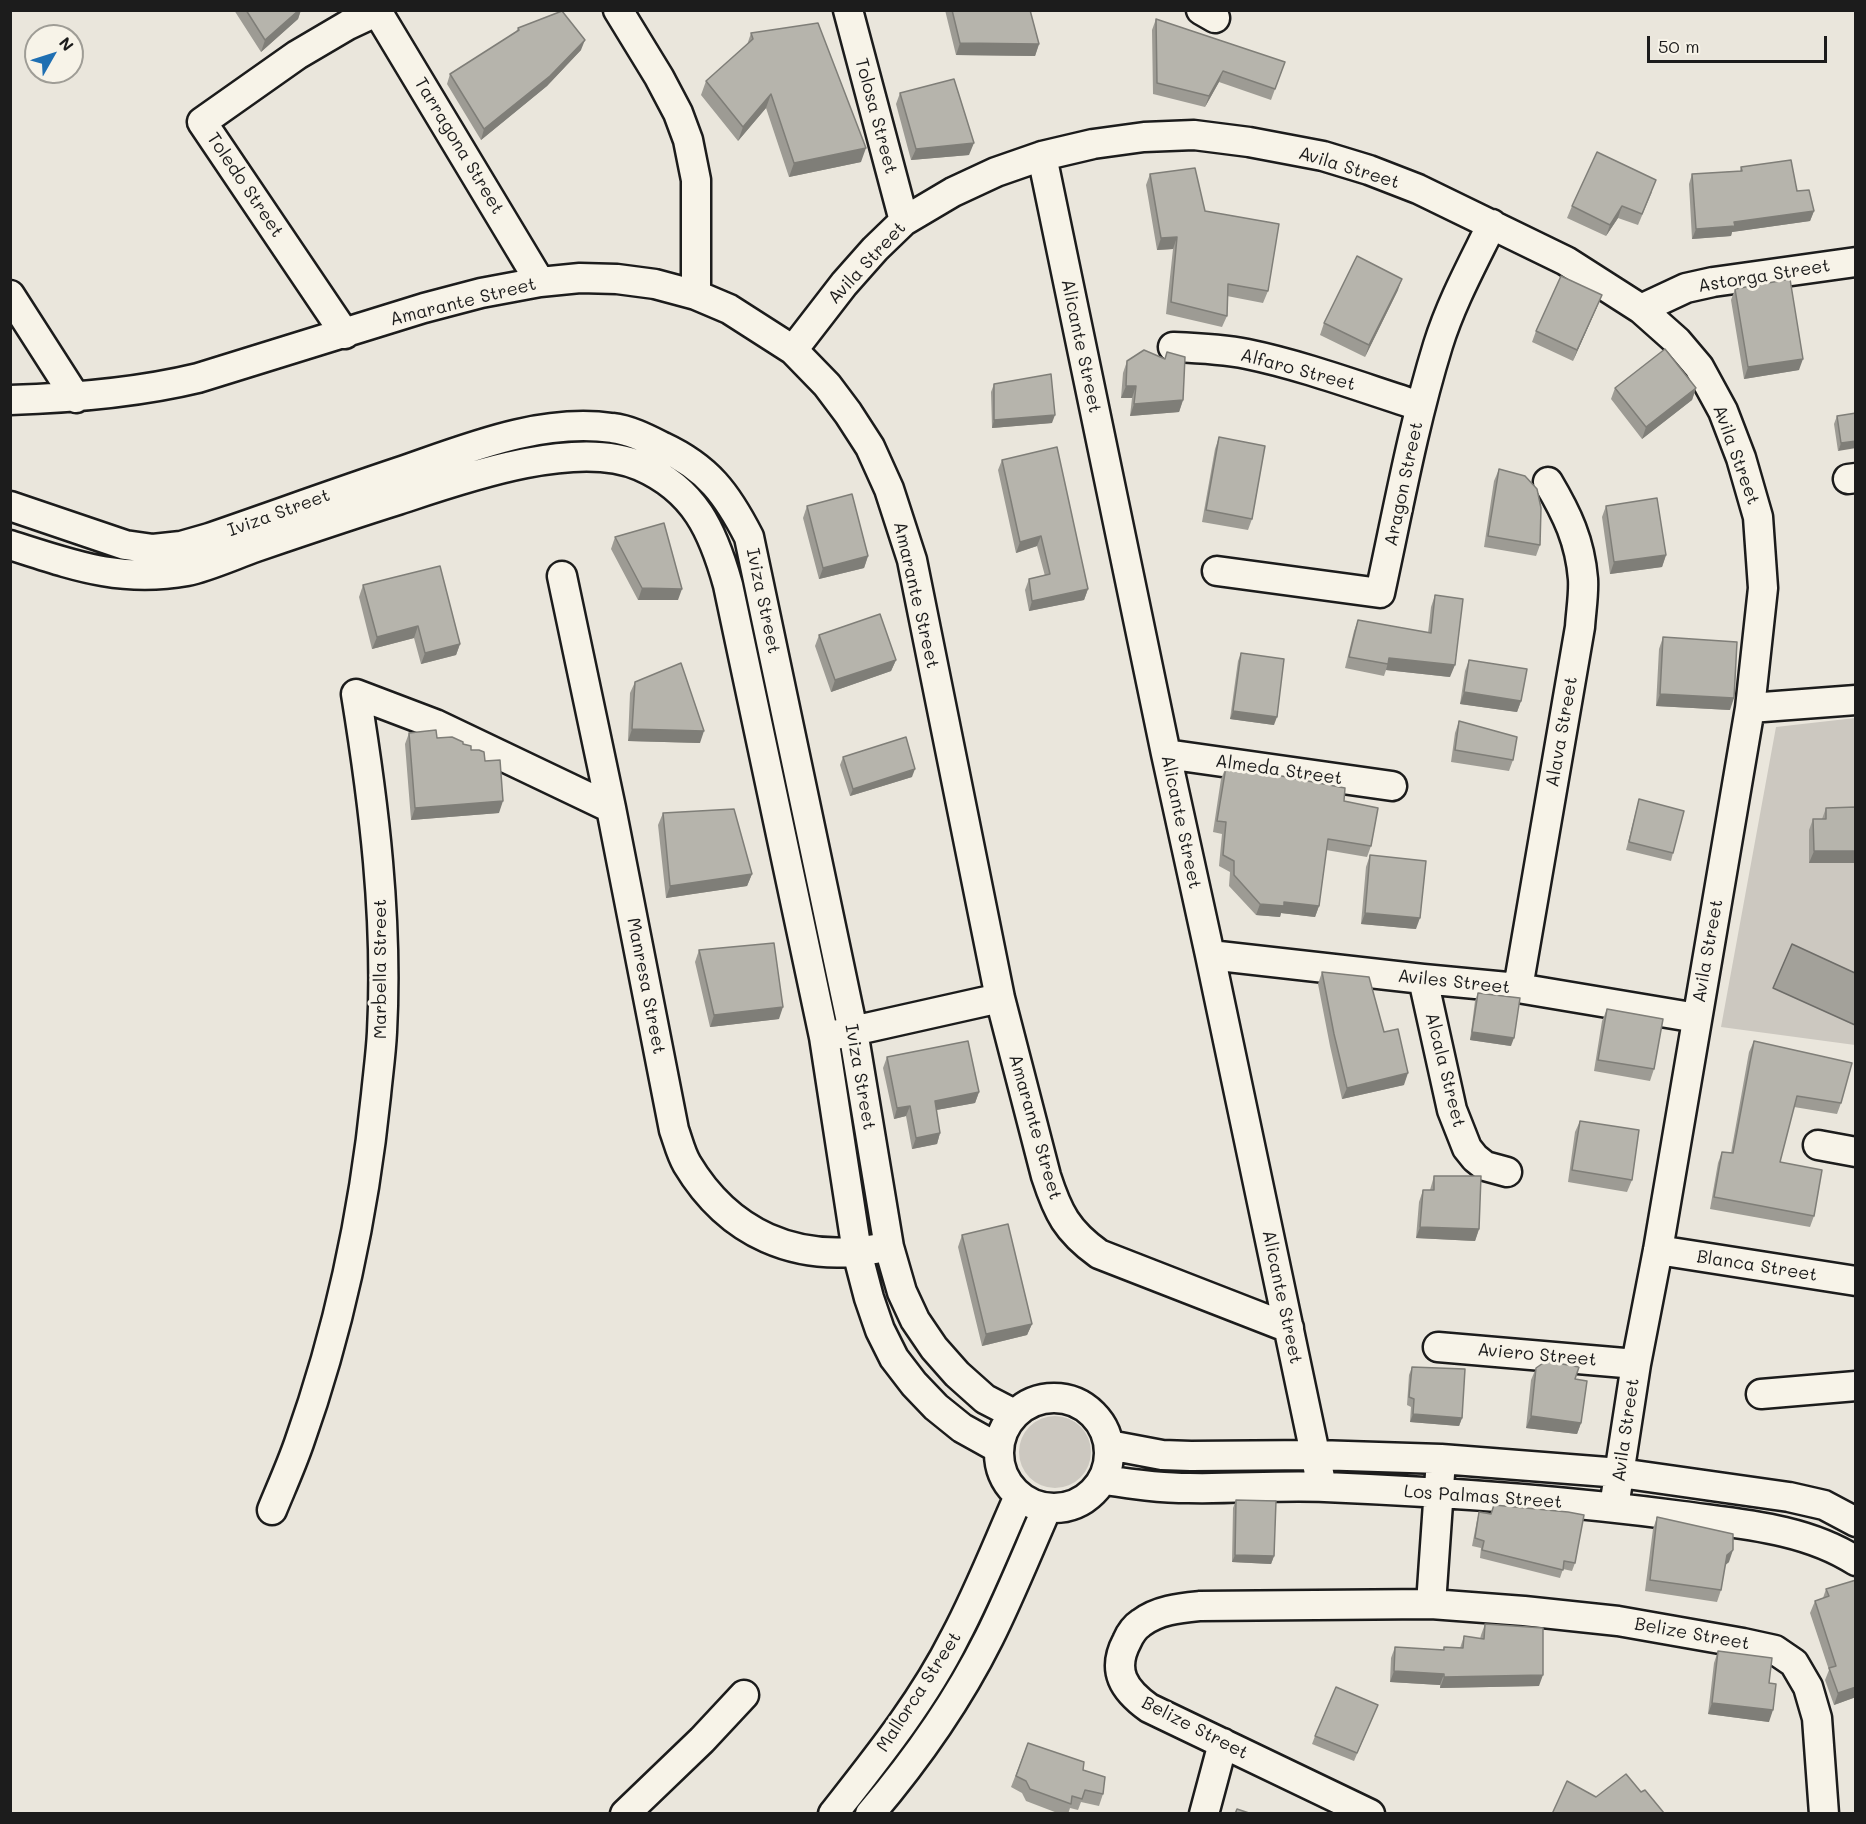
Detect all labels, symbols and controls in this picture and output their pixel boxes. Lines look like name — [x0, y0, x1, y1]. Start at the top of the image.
north arrow — [24, 24, 84, 84]
scale bar — [1650, 24, 1830, 62]
text: N — [55, 32, 79, 55]
text: 50 m — [1658, 34, 1700, 58]
street label: Tolosa Street — [850, 56, 902, 176]
street label: Tarragona Street — [410, 74, 508, 218]
street label: Toledo Street — [202, 129, 288, 241]
street label: Avila Street — [1296, 142, 1402, 194]
street label: Avila Street — [823, 217, 911, 309]
street label: Astorga Street — [1696, 255, 1832, 297]
street label: Amarante Street — [387, 273, 539, 331]
street label: Alicante Street — [1056, 277, 1106, 415]
street label: Alfaro Street — [1238, 344, 1358, 396]
street label: Avila Street — [1708, 402, 1764, 508]
street label: Aragon Street — [1380, 420, 1428, 548]
street label: Iviza Street — [225, 485, 333, 541]
street label: Amarante Street — [889, 519, 943, 671]
street label: Iviza Street — [741, 546, 785, 656]
street label: Alava Street — [1542, 675, 1582, 789]
street label: Almeda Street — [1214, 750, 1344, 790]
street label: Alicante Street — [1156, 753, 1206, 891]
street label: Avila Street — [1688, 898, 1728, 1004]
street label: Marbella Street — [369, 899, 391, 1039]
street label: Manresa Street — [622, 916, 670, 1056]
street label: Aviles Street — [1397, 965, 1511, 999]
street label: Alcala Street — [1420, 1010, 1470, 1130]
street label: Iviza Street — [840, 1022, 880, 1132]
street label: Amarante Street — [1004, 1052, 1066, 1202]
street label: Alicante Street — [1257, 1228, 1307, 1366]
street label: Blanca Street — [1695, 1246, 1819, 1286]
street label: Aviero Street — [1476, 1339, 1598, 1371]
street label: Avila Street — [1608, 1377, 1644, 1483]
street label: Los Palmas Street — [1403, 1481, 1563, 1513]
street label: Belize Street — [1633, 1613, 1751, 1655]
street label: Mallorca Street — [872, 1628, 966, 1756]
street label: Belize Street — [1138, 1692, 1252, 1764]

